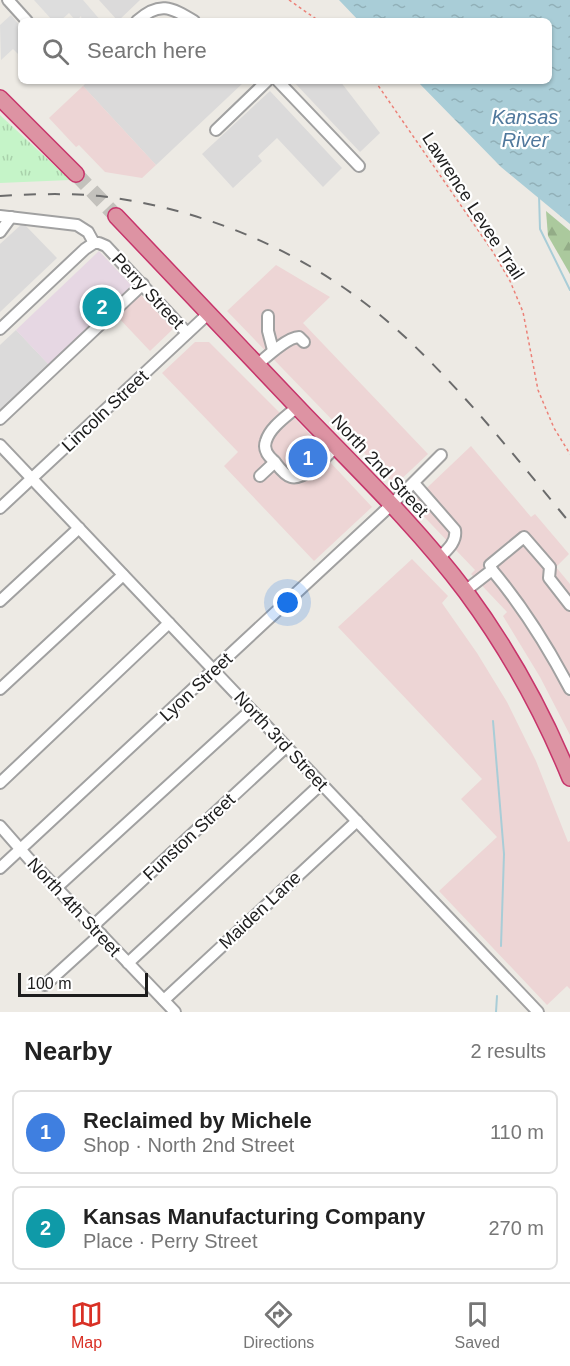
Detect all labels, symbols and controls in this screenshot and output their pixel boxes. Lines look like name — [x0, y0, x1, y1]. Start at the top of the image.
search box — [18, 18, 552, 84]
icon: search — [39, 35, 72, 68]
text: Search here — [87, 38, 207, 63]
water label: Kansas River — [492, 106, 558, 151]
street label: Lawrence Levee Trail — [418, 129, 528, 283]
street label: Perry Street — [108, 249, 188, 333]
pin: 2 — [82, 284, 122, 330]
street label: Lincoln Street — [58, 366, 152, 456]
street label: North 2nd Street — [328, 411, 432, 521]
pin: 1 — [288, 436, 328, 480]
your location — [273, 588, 302, 617]
street label: Lyon Street — [156, 649, 236, 725]
street label: North 3rd Street — [230, 687, 332, 795]
street label: Funston Street — [139, 789, 239, 885]
street label: North 4th Street — [23, 854, 125, 960]
street label: Maiden Lane — [215, 867, 305, 953]
scale bar — [18, 970, 148, 998]
text: 100 m — [27, 975, 71, 992]
text: Nearby — [24, 1036, 112, 1066]
text: 2 results — [470, 1040, 546, 1062]
text: Reclaimed by Michele — [83, 1108, 312, 1133]
text: 1 — [40, 1121, 51, 1143]
text: 110 m — [490, 1121, 544, 1143]
text: Shop · North 2nd Street — [83, 1134, 294, 1156]
text: Kansas Manufacturing Company — [83, 1204, 425, 1229]
text: 2 — [40, 1217, 51, 1239]
text: 270 m — [488, 1217, 544, 1239]
text: Place · Perry Street — [83, 1230, 258, 1252]
tab: Map — [70, 1298, 103, 1352]
tab: Directions — [243, 1298, 314, 1352]
tab: Saved — [455, 1298, 500, 1352]

